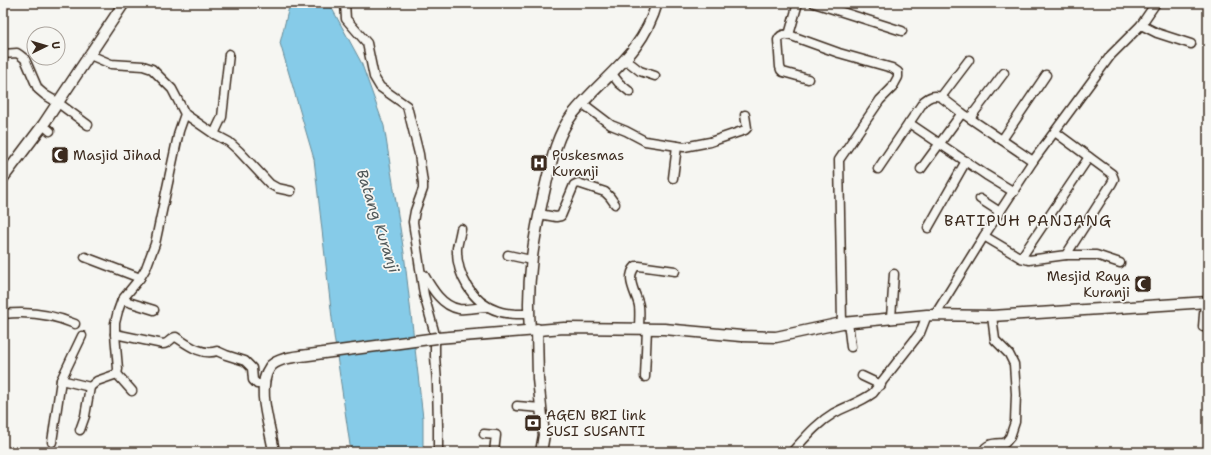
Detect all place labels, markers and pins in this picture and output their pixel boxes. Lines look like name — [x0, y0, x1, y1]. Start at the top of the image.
mosque icon: Masjid Jihad — [50, 145, 70, 165]
place label: Masjid Jihad — [73, 146, 161, 164]
place label: Puskesmas Kuranji — [552, 146, 624, 180]
hospital icon: Puskesmas Kuranji — [529, 153, 549, 173]
place label: Mesjid Raya Kuranji — [1047, 267, 1130, 301]
mosque icon: Mesjid Raya Kuranji — [1133, 274, 1153, 294]
place label: AGEN BRI link SUSI SUSANTI — [546, 406, 646, 440]
bank icon: AGEN BRI link SUSI SUSANTI — [523, 413, 543, 433]

